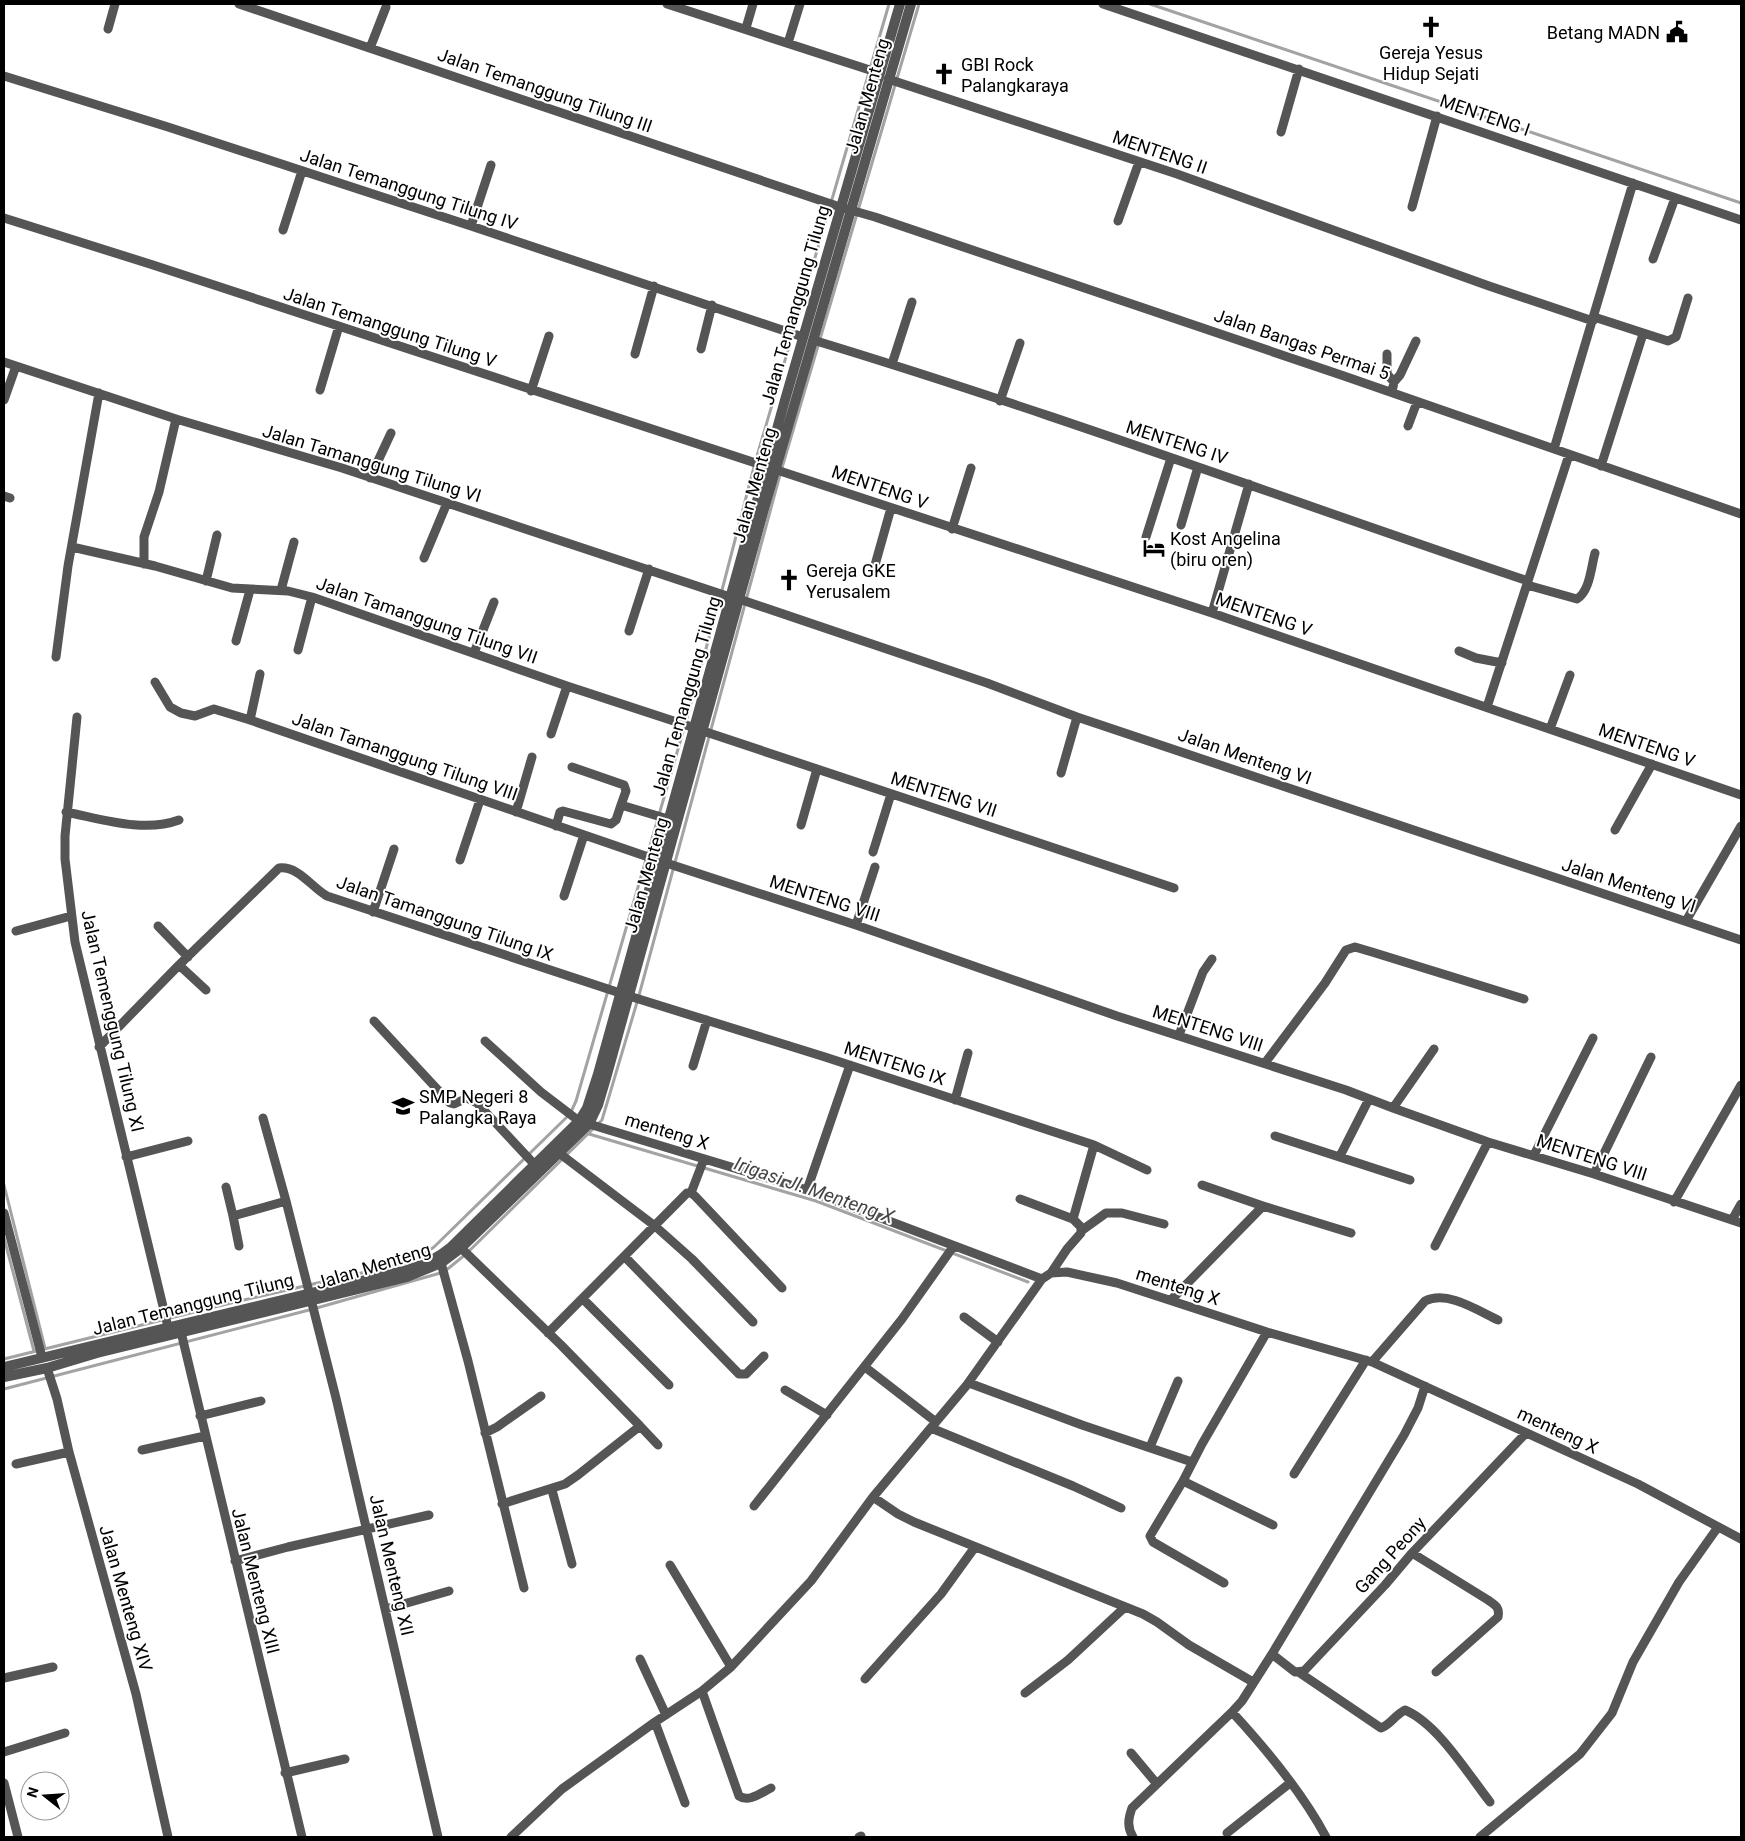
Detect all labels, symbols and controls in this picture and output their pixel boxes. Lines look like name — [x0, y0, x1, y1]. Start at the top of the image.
church icon: Gereja Yesus Hidup Sejati — [1418, 14, 1444, 40]
public building icon: Betang MADN — [1664, 19, 1690, 45]
place label: Betang MADN — [1547, 22, 1660, 43]
street label: Jalan Menteng — [841, 36, 893, 156]
place label: Gereja Yesus Hidup Sejati — [1379, 42, 1483, 84]
street label: Jalan Temanggung Tilung III — [435, 43, 655, 137]
place label: GBI Rock Palangkaraya — [961, 54, 1069, 96]
church icon: GBI Rock Palangkaraya — [931, 61, 957, 87]
street label: MENTENG I — [1437, 90, 1533, 140]
street label: MENTENG II — [1110, 126, 1210, 178]
street label: Jalan Temanggung Tilung IV — [298, 144, 521, 234]
street label: Jalan Temanggung Tilung — [756, 203, 834, 407]
street label: Jalan Temanggung Tilung V — [281, 283, 500, 372]
street label: Jalan Bangas Permai 5 — [1211, 304, 1393, 384]
street label: MENTENG IV — [1124, 416, 1231, 468]
street label: Jalan Tamanggung Tilung VI — [260, 420, 484, 506]
street label: Jalan Menteng — [728, 425, 780, 545]
street label: MENTENG V — [829, 461, 931, 513]
place label: Kost Angelina (biru oren) — [1170, 528, 1281, 571]
hotel icon: Kost Angelina (biru oren) — [1141, 535, 1167, 561]
place label: Gereja GKE Yerusalem — [806, 560, 896, 602]
church icon: Gereja GKE Yerusalem — [776, 567, 802, 593]
street label: Jalan Tamanggung Tilung VII — [314, 572, 540, 668]
street label: MENTENG V — [1213, 588, 1315, 640]
street label: Jalan Temanggung Tilung — [647, 594, 725, 798]
street label: Jalan Tamanggung Tilung VIII — [289, 707, 521, 805]
street label: MENTENG V — [1596, 719, 1698, 771]
street label: Jalan Menteng VI — [1175, 723, 1315, 789]
street label: MENTENG VII — [888, 767, 1000, 821]
street label: Jalan Menteng — [620, 815, 672, 935]
street label: Jalan Menteng VI — [1559, 853, 1699, 917]
street label: MENTENG VIII — [767, 870, 883, 926]
street label: Jalan Tamanggung Tilung IX — [334, 871, 556, 965]
street label: Jalan Temenggung Tilung XI — [77, 908, 149, 1134]
street label: MENTENG VIII — [1150, 1000, 1266, 1056]
street label: MENTENG IX — [842, 1037, 948, 1089]
place label: SMP Negeri 8 Palangka Raya — [419, 1086, 537, 1128]
school or university icon: SMP Negeri 8 Palangka Raya — [390, 1093, 416, 1119]
street label: menteng X — [623, 1108, 711, 1154]
street label: MENTENG VIII — [1534, 1129, 1650, 1185]
water label: Irigasi Jl. Menteng X — [731, 1152, 898, 1229]
street label: Jalan Menteng — [313, 1239, 433, 1293]
street label: menteng X — [1134, 1263, 1222, 1309]
street label: Jalan Temanggung Tilung — [90, 1269, 296, 1339]
street label: menteng X — [1514, 1402, 1602, 1458]
street label: Jalan Menteng XII — [366, 1492, 418, 1638]
street label: Jalan Menteng XIII — [228, 1506, 284, 1656]
street label: Gang Peony — [1350, 1512, 1430, 1598]
street label: Jalan Menteng XIV — [95, 1522, 157, 1674]
north arrow — [20, 1771, 70, 1821]
text: N — [23, 1785, 42, 1799]

